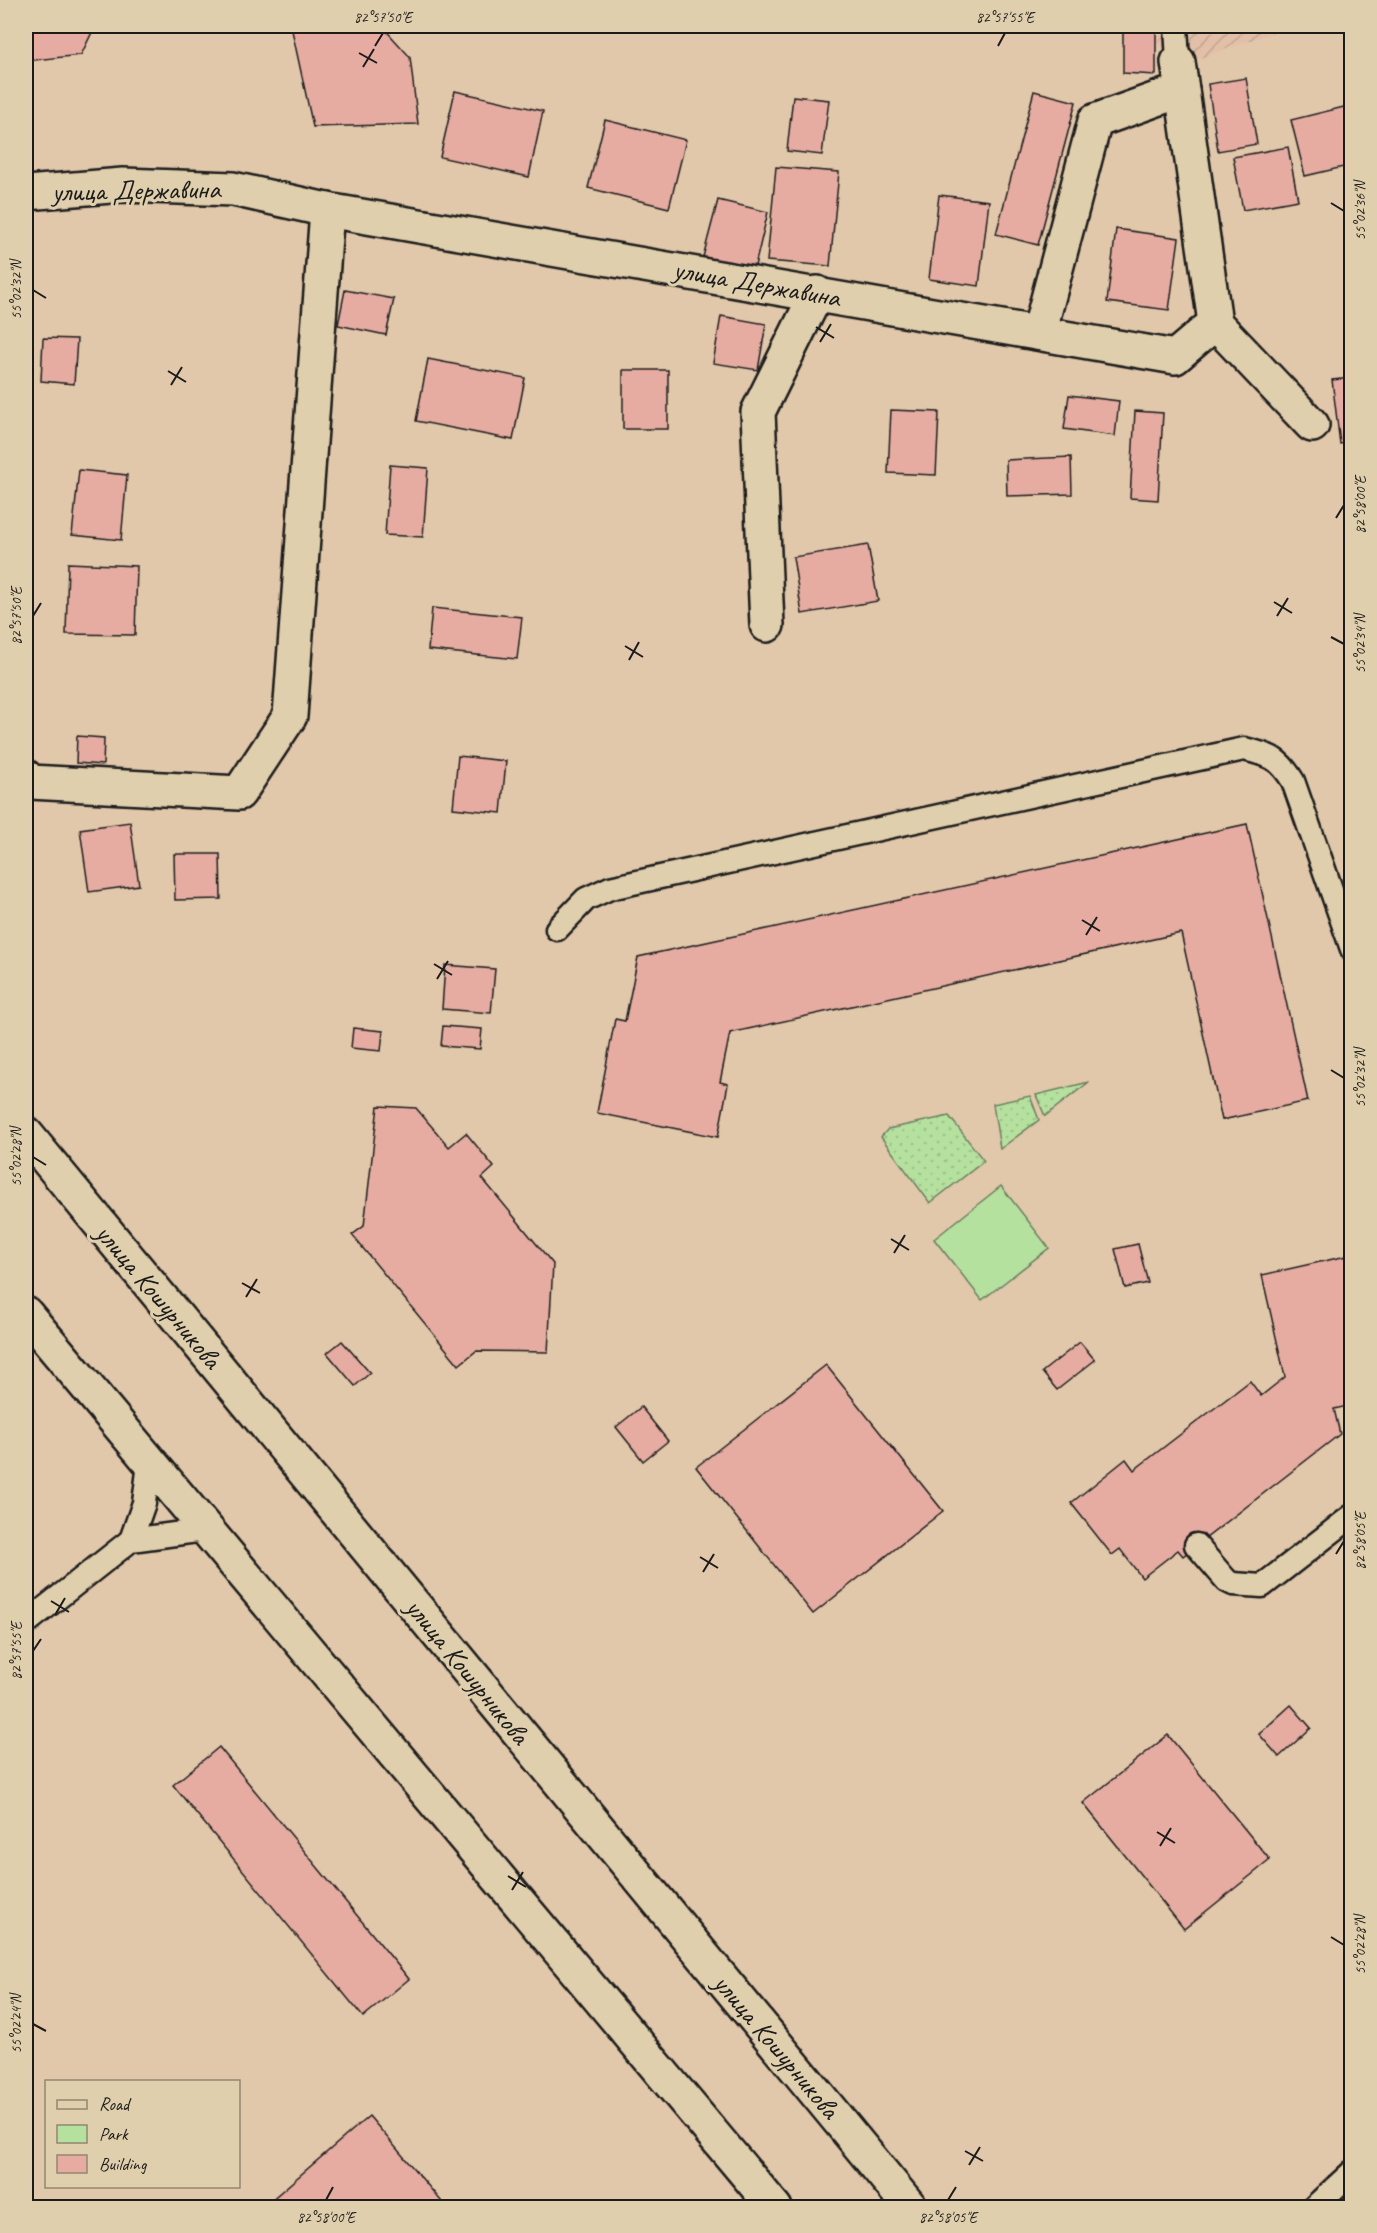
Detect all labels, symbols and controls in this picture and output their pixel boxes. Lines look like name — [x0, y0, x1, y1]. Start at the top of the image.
text: 82°57'50"E — [354, 8, 414, 27]
text: 82°57'55"E — [976, 8, 1036, 27]
street label: улица Державина — [49, 171, 222, 209]
text: 55°02'36"N — [1351, 178, 1370, 241]
street label: улица Державина — [669, 251, 845, 315]
text: 55°02'32"N — [7, 257, 26, 320]
text: 82°58'00"E — [1351, 474, 1370, 534]
text: 82°57'50"E — [7, 585, 26, 645]
text: 55°02'34"N — [1351, 611, 1370, 674]
text: 55°02'32"N — [1351, 1045, 1370, 1108]
text: 55°02'28"N — [7, 1124, 26, 1187]
street label: улица Кошурникова — [87, 1215, 231, 1377]
text: 82°58'05"E — [1351, 1510, 1370, 1570]
street label: улица Кошурникова — [397, 1589, 539, 1753]
text: 82°57'55"E — [7, 1620, 26, 1680]
text: 55°02'28"N — [1351, 1912, 1370, 1975]
street label: улица Кошурникова — [705, 1965, 849, 2127]
text: 55°02'24"N — [7, 1991, 26, 2054]
legend — [45, 2080, 240, 2188]
text: Road — [99, 2093, 132, 2115]
text: Park — [99, 2123, 129, 2145]
text: Building — [99, 2153, 148, 2175]
text: 82°58'00"E — [297, 2208, 357, 2227]
text: 82°58'05"E — [919, 2208, 979, 2227]

